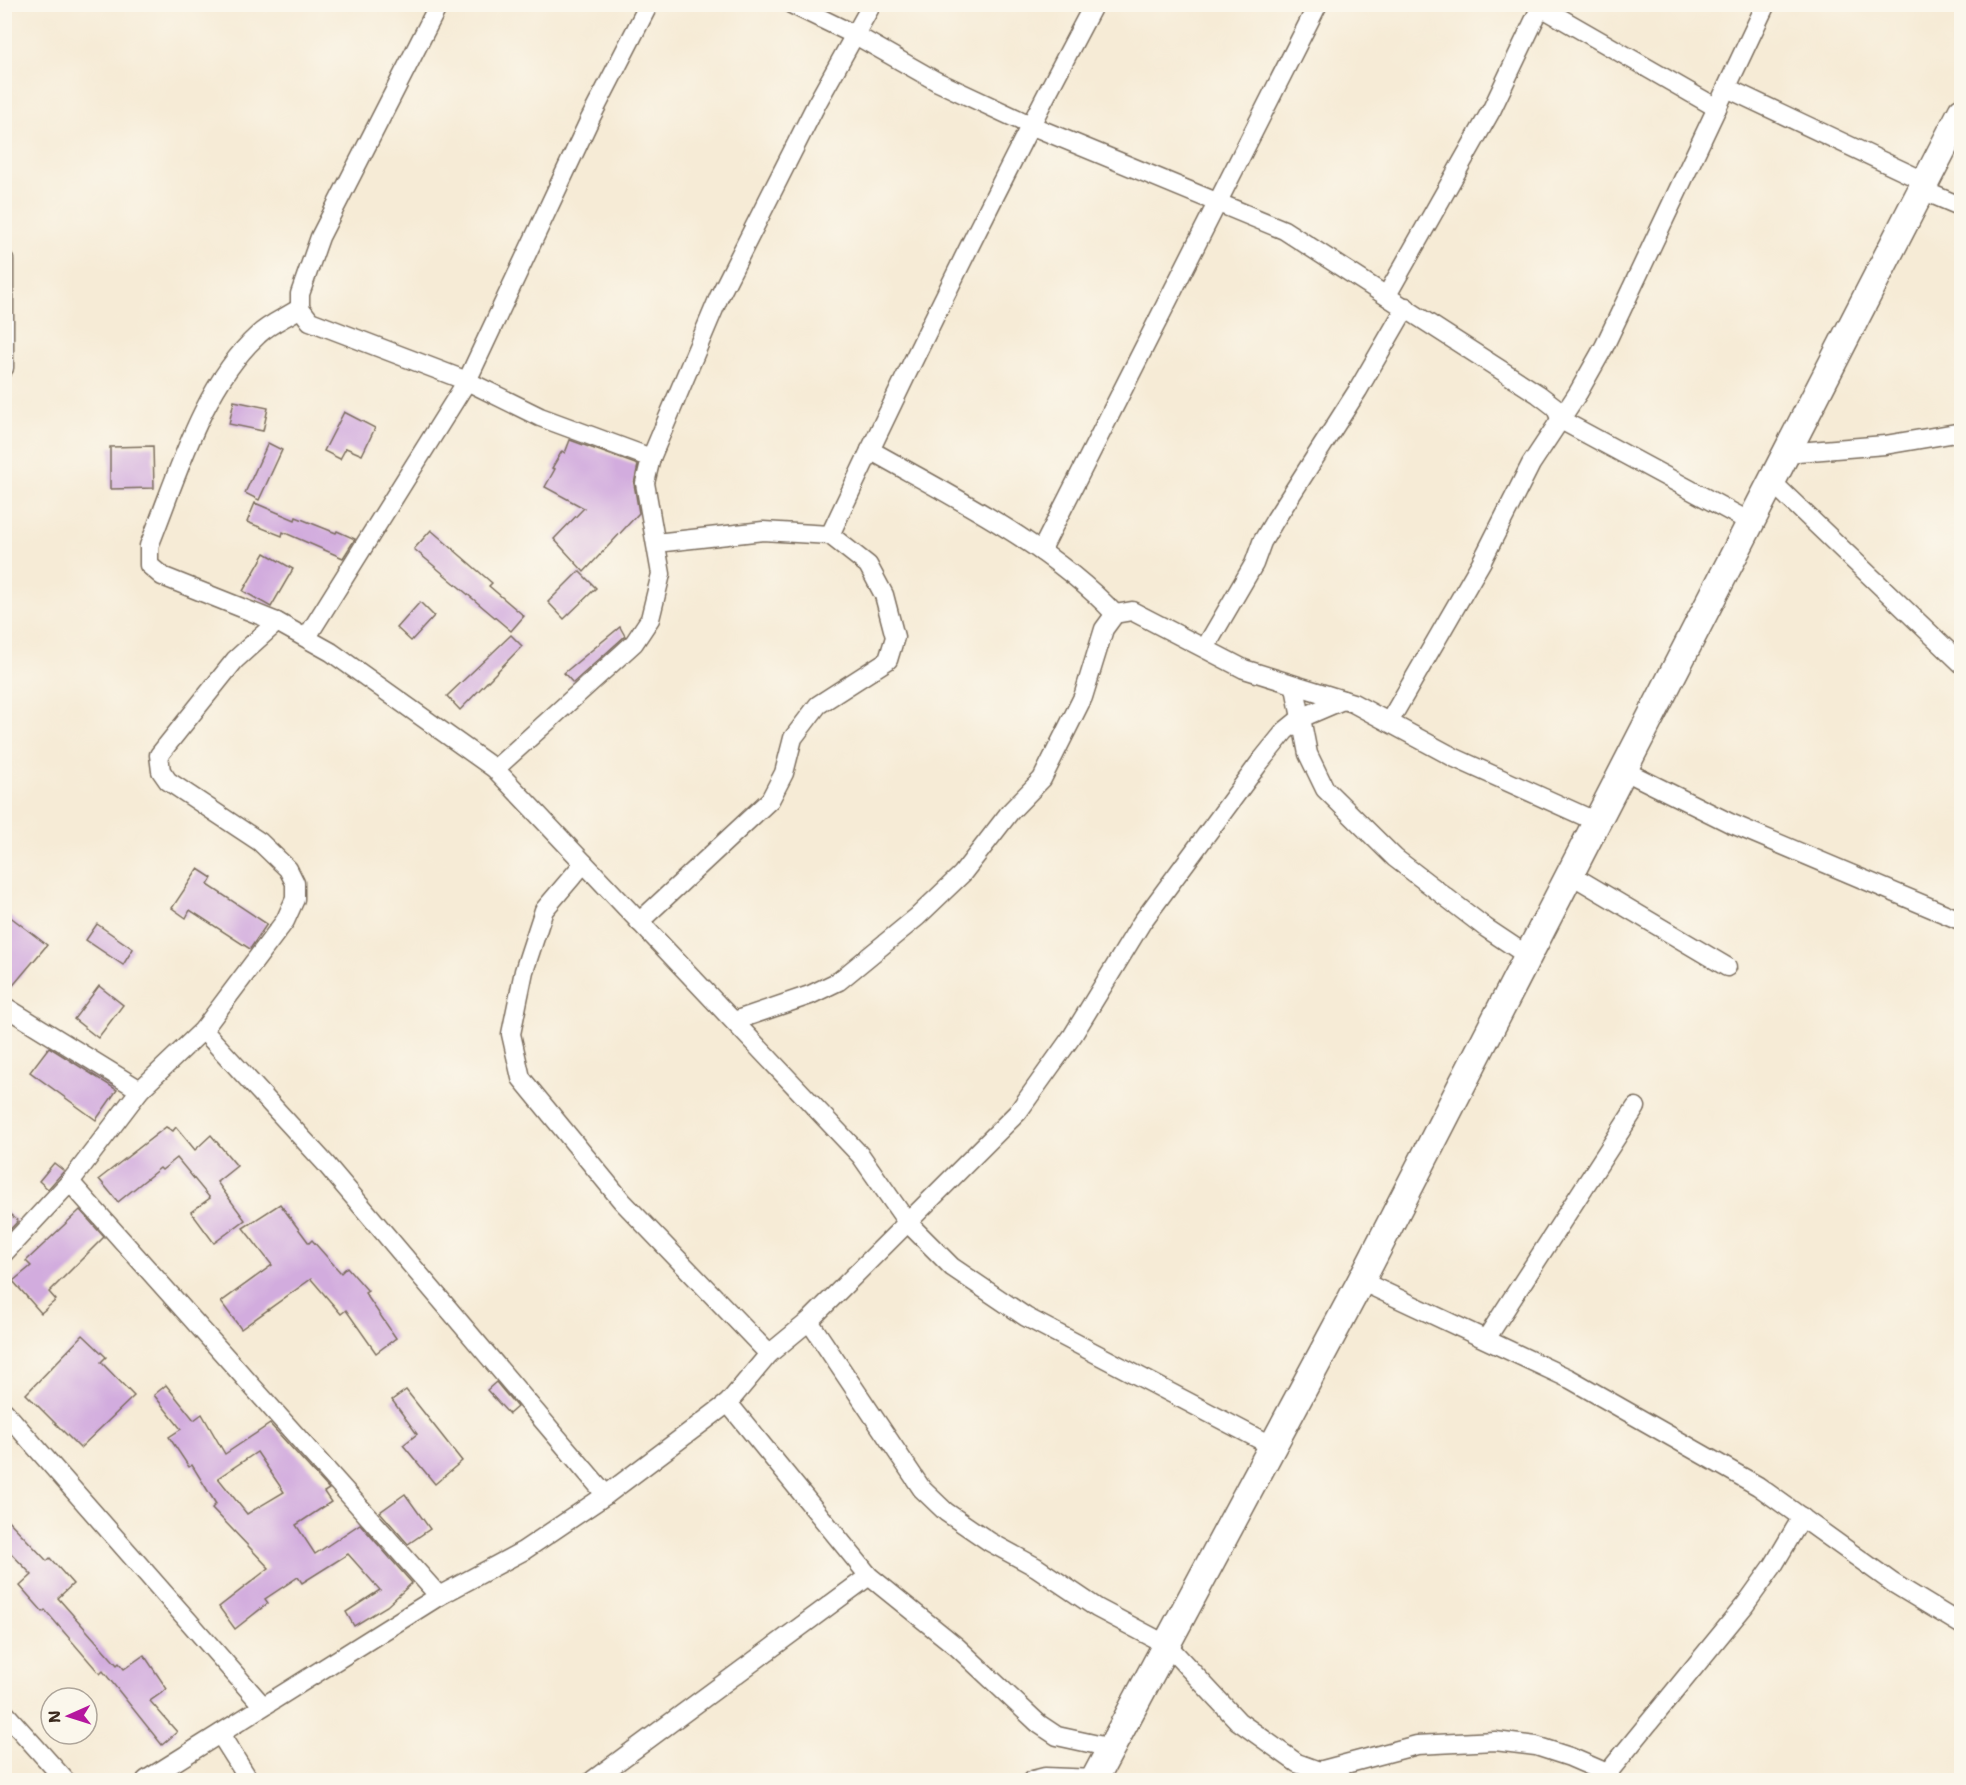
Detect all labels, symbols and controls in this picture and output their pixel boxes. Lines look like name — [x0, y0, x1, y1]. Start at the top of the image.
north arrow — [39, 1686, 99, 1746]
text: N — [44, 1710, 65, 1724]

